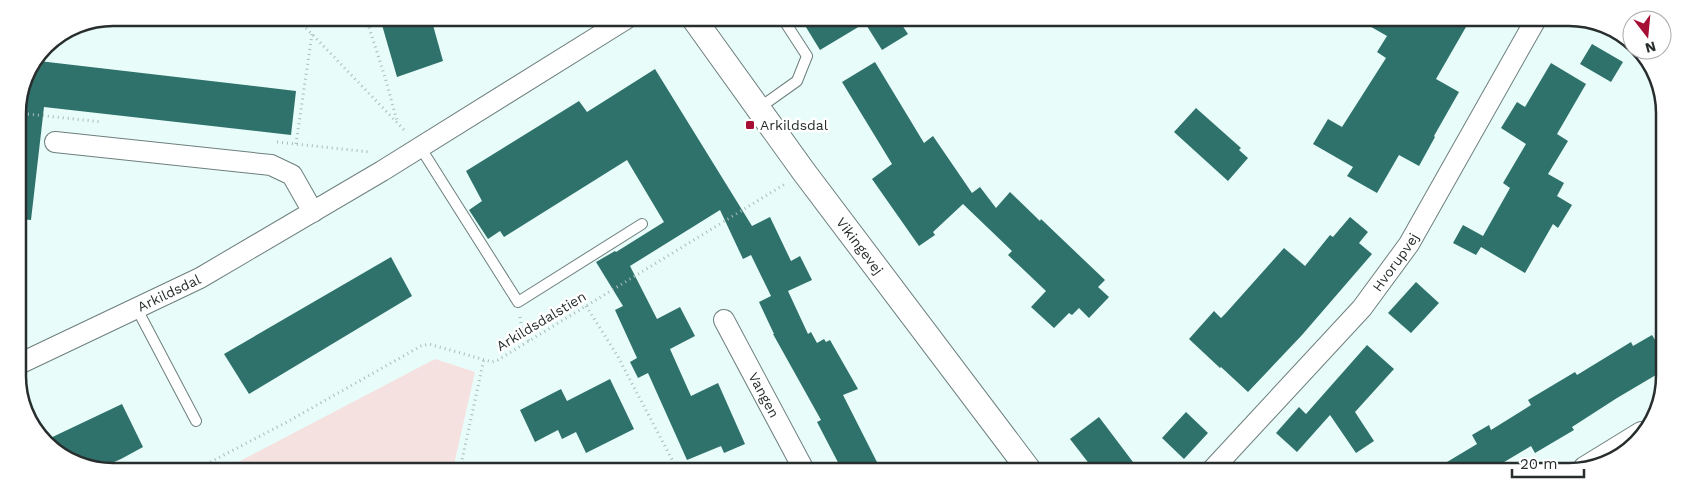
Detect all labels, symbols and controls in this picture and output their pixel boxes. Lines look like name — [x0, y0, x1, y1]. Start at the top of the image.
north arrow — [1622, 10, 1672, 60]
text: N — [1643, 38, 1658, 57]
place label: Arkildsdal — [760, 117, 829, 133]
marker: Arkildsdal — [744, 119, 756, 131]
street label: Vikingevej — [833, 214, 887, 278]
street label: Hvorupvej — [1369, 230, 1422, 294]
street label: Arkildsdal — [135, 271, 204, 315]
street label: Arkildsdalstien — [493, 288, 589, 354]
street label: Vangen — [745, 370, 783, 420]
scale bar — [1512, 446, 1584, 478]
text: 20 m — [1520, 455, 1558, 473]

